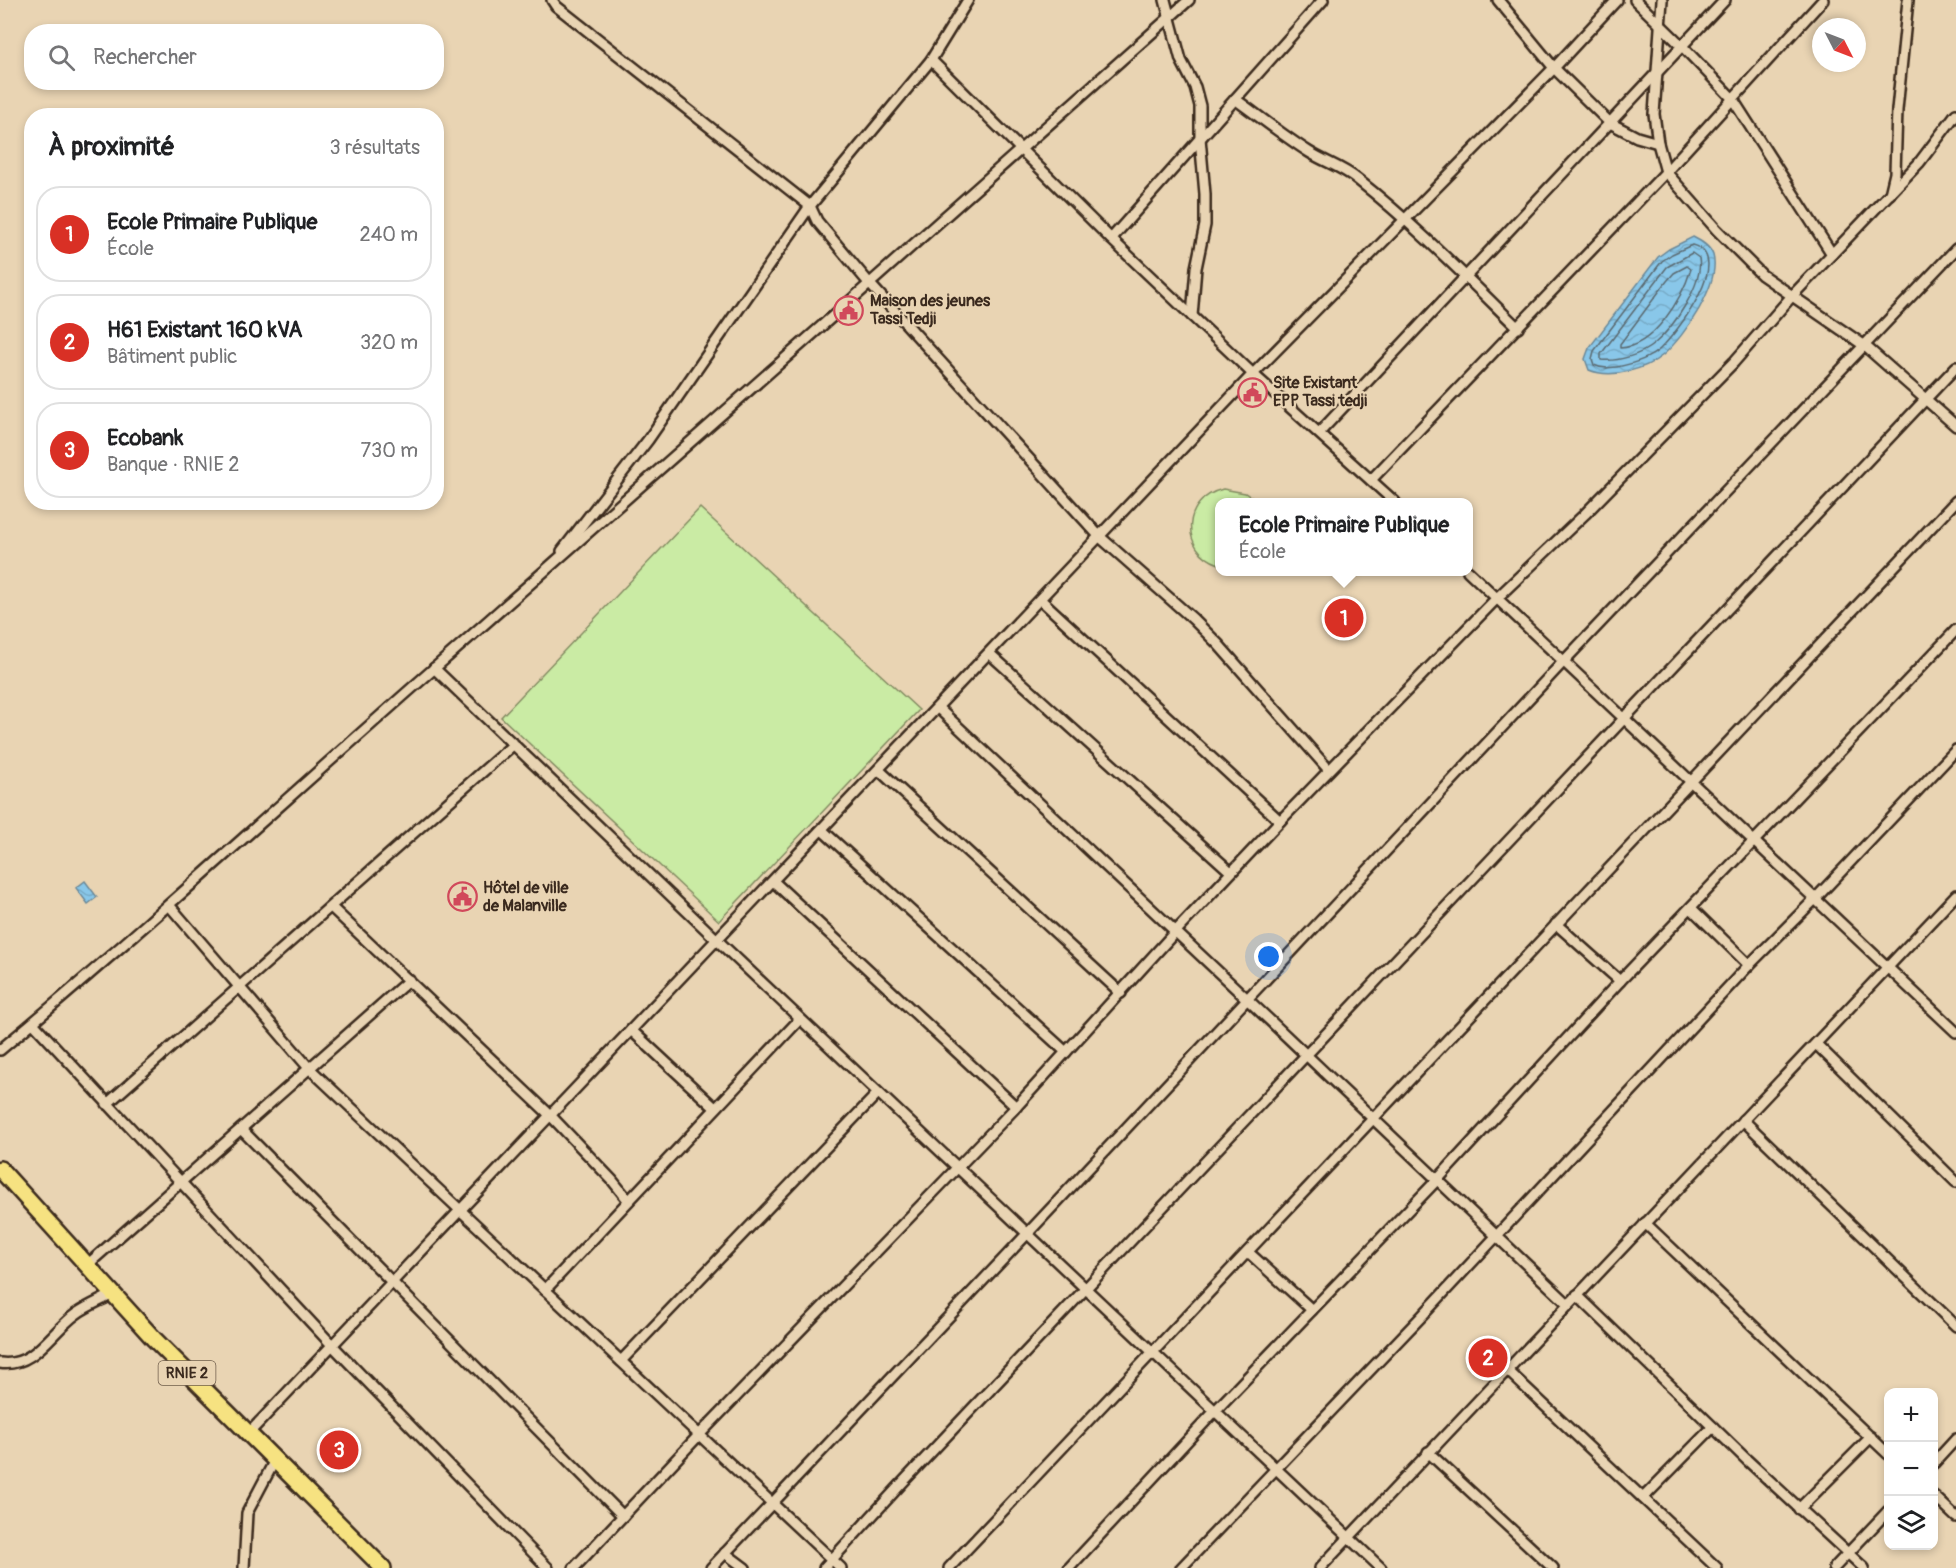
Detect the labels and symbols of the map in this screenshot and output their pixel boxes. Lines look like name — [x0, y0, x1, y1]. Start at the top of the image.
north arrow — [1812, 18, 1866, 72]
place label: Maison des jeunes Tassi Tedji — [869, 291, 991, 329]
public building icon: Maison des jeunes Tassi Tedji — [833, 294, 865, 326]
place label: Site Existant EPP Tassi tedji — [1273, 373, 1367, 411]
public building icon: Site Existant EPP Tassi tedji — [1236, 376, 1268, 408]
pin: 1 — [1324, 596, 1364, 640]
place label: Hôtel de ville de Malanville — [483, 878, 570, 916]
public building icon: Hôtel de ville de Malanville — [446, 881, 478, 913]
your location — [1254, 942, 1283, 971]
pin: 2 — [1468, 1336, 1508, 1380]
road number: RNIE 2 — [158, 1361, 216, 1385]
pin: 3 — [320, 1428, 358, 1472]

